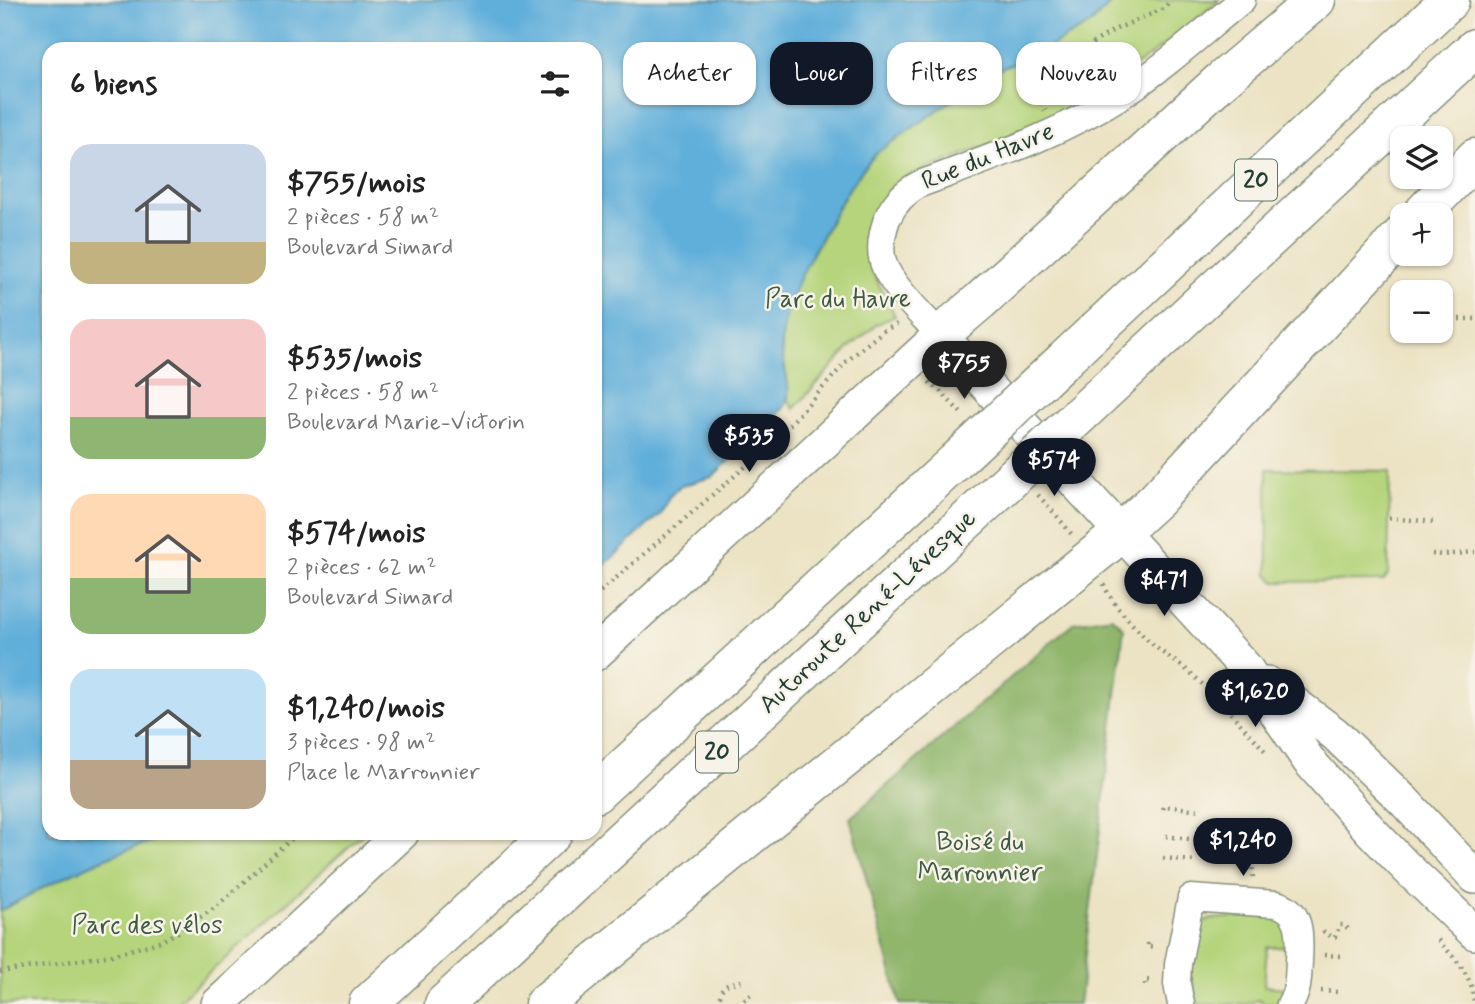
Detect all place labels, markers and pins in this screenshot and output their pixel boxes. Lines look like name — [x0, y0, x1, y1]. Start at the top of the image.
pin: $755 — [923, 342, 1005, 401]
pin: $535 — [708, 414, 790, 474]
pin: $574 — [1013, 438, 1095, 498]
pin: $471 — [1123, 558, 1205, 618]
pin: $1,620 — [1198, 670, 1312, 729]
pin: $1,240 — [1186, 818, 1300, 878]

